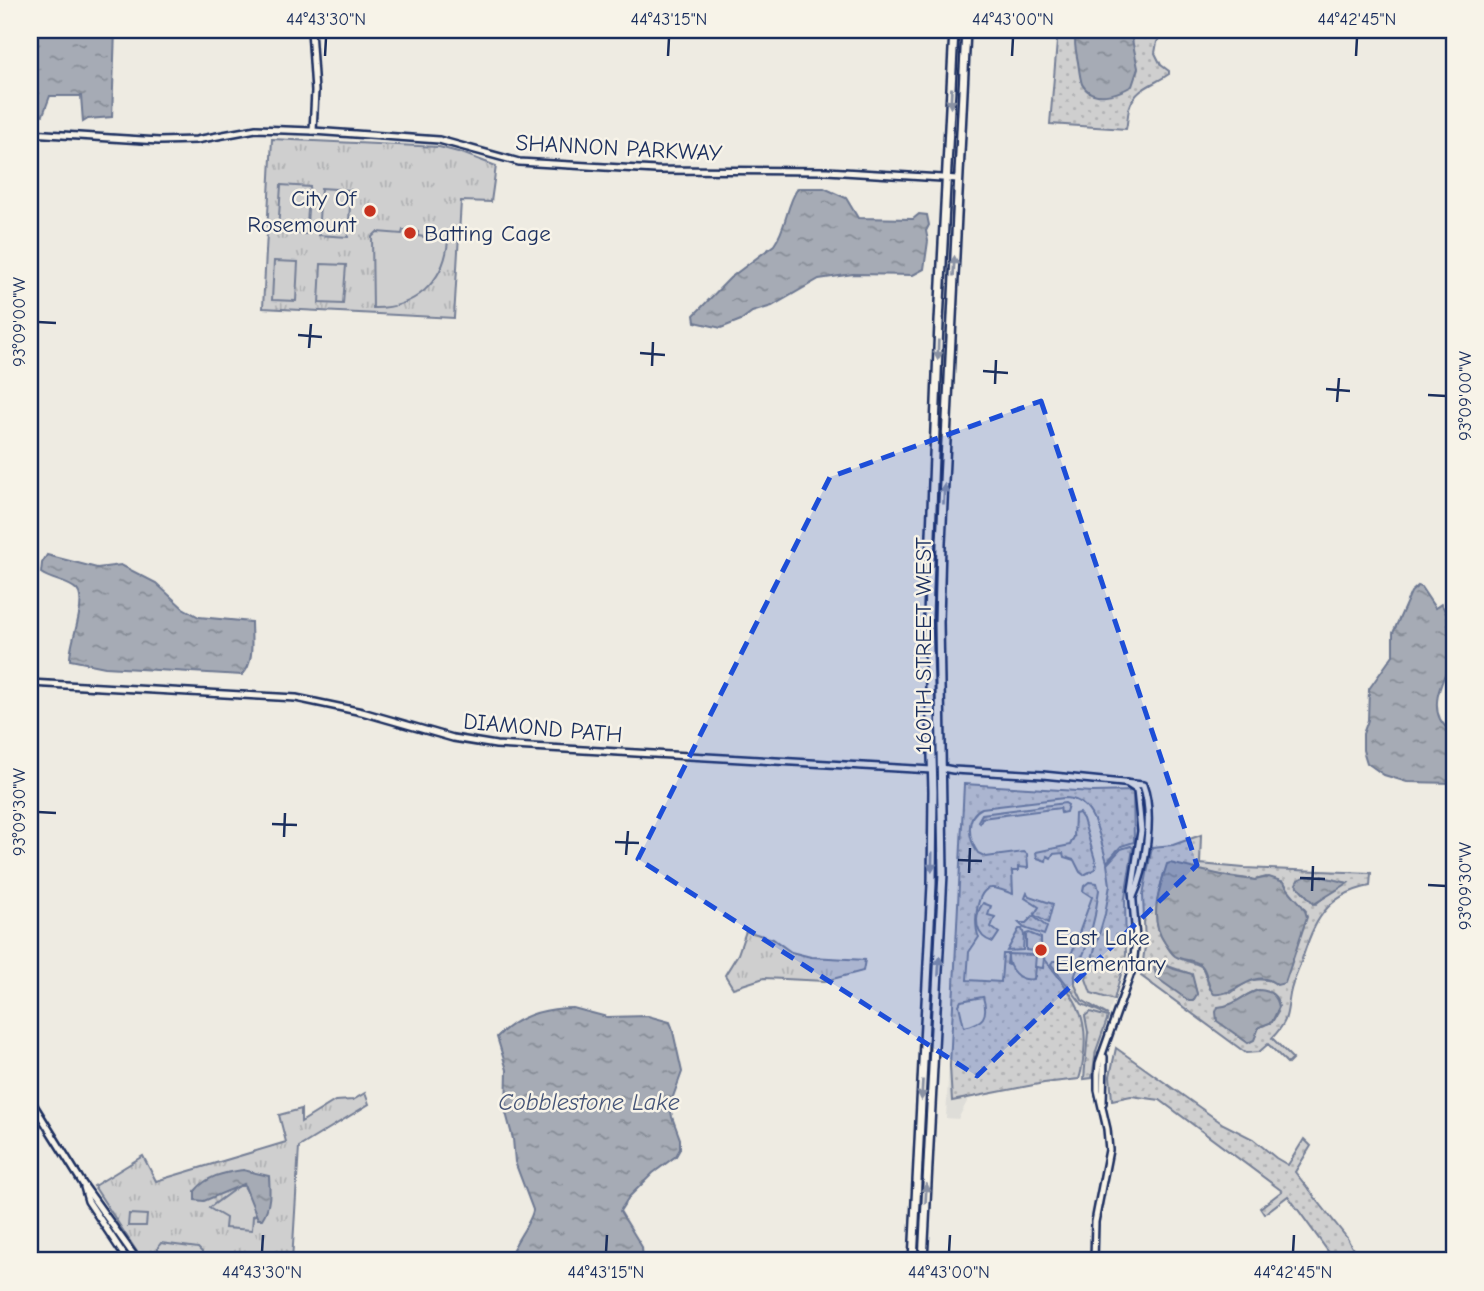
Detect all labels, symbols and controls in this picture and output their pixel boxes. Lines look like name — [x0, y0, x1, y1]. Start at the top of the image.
text: 44°43'30"N — [286, 9, 366, 30]
text: 44°43'15"N — [631, 9, 707, 30]
text: 44°43'00"N — [972, 9, 1054, 30]
text: 44°42'45"N — [1318, 9, 1396, 30]
one-way arrow — [945, 87, 956, 109]
street label: SHANNON PARKWAY — [515, 129, 723, 167]
place label: City Of Rosemount — [247, 185, 358, 238]
marker: City Of Rosemount — [362, 203, 378, 219]
place label: Batting Cage — [424, 220, 551, 247]
marker: Batting Cage — [402, 225, 418, 241]
one-way arrow — [948, 255, 959, 277]
text: 93°09'00"W — [9, 277, 30, 367]
one-way arrow — [933, 339, 944, 361]
text: 93°09'00"W — [1455, 351, 1476, 441]
one-way arrow — [938, 482, 949, 504]
street label: 160TH STREET WEST — [910, 537, 937, 753]
street label: DIAMOND PATH — [462, 708, 624, 748]
text: 93°09'30"W — [9, 768, 30, 856]
text: 93°09'30"W — [1455, 842, 1476, 930]
one-way arrow — [926, 852, 938, 874]
place label: East Lake Elementary — [1055, 924, 1167, 977]
marker: East Lake Elementary — [1033, 942, 1049, 958]
one-way arrow — [933, 955, 944, 977]
one-way arrow — [916, 1079, 927, 1101]
water label: Cobblestone Lake — [498, 1088, 680, 1116]
one-way arrow — [921, 1182, 932, 1204]
text: 44°43'30"N — [222, 1262, 302, 1283]
text: 44°43'15"N — [568, 1262, 644, 1283]
text: 44°43'00"N — [908, 1262, 990, 1283]
text: 44°42'45"N — [1254, 1262, 1332, 1283]

